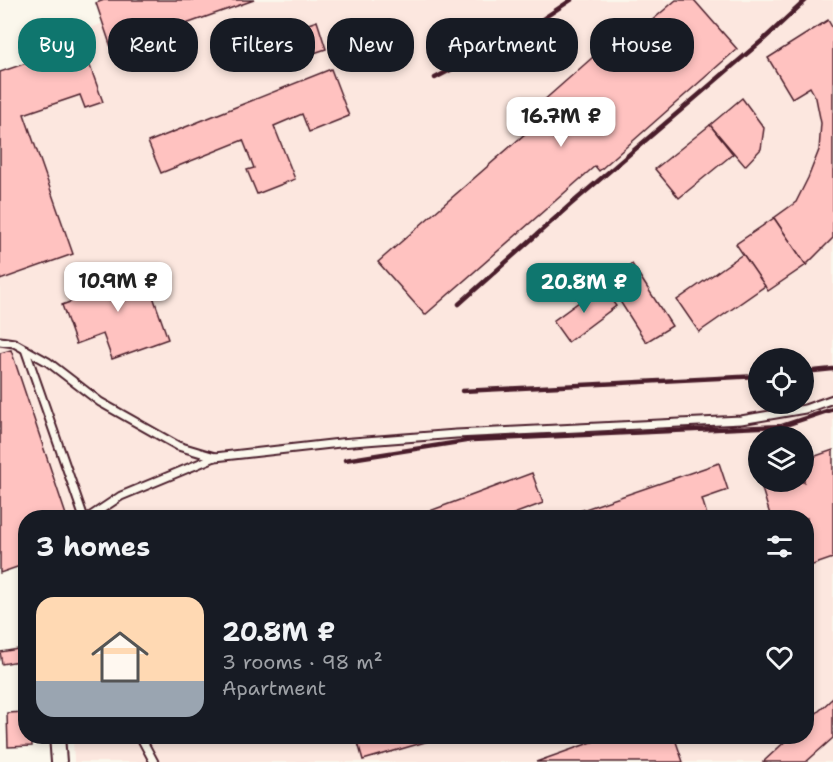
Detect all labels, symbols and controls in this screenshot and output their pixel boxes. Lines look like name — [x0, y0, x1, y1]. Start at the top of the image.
chip: Buy — [18, 18, 96, 72]
chip: Rent — [108, 18, 198, 72]
chip: Filters — [210, 18, 315, 72]
chip: New — [327, 18, 414, 72]
chip: Apartment — [426, 18, 578, 72]
chip: House — [590, 18, 694, 72]
pin: 16.7M ₽ — [506, 97, 616, 148]
text: 16.7M ₽ — [520, 103, 602, 129]
pin: 10.9M ₽ — [63, 262, 173, 313]
pin: 20.8M ₽ — [529, 263, 639, 314]
text: 10.9M ₽ — [78, 268, 158, 294]
text: 20.8M ₽ — [540, 269, 628, 295]
map controls — [748, 348, 814, 492]
button: locate — [748, 348, 814, 414]
button: layers — [748, 426, 814, 492]
text: 3 homes — [36, 529, 150, 564]
icon: filters — [763, 530, 796, 563]
text: 20.8M ₽ — [222, 614, 335, 649]
icon: home — [84, 621, 156, 693]
icon: heart — [763, 641, 796, 674]
text: 3 rooms · 98 m² — [222, 649, 383, 675]
text: Apartment — [222, 675, 326, 701]

